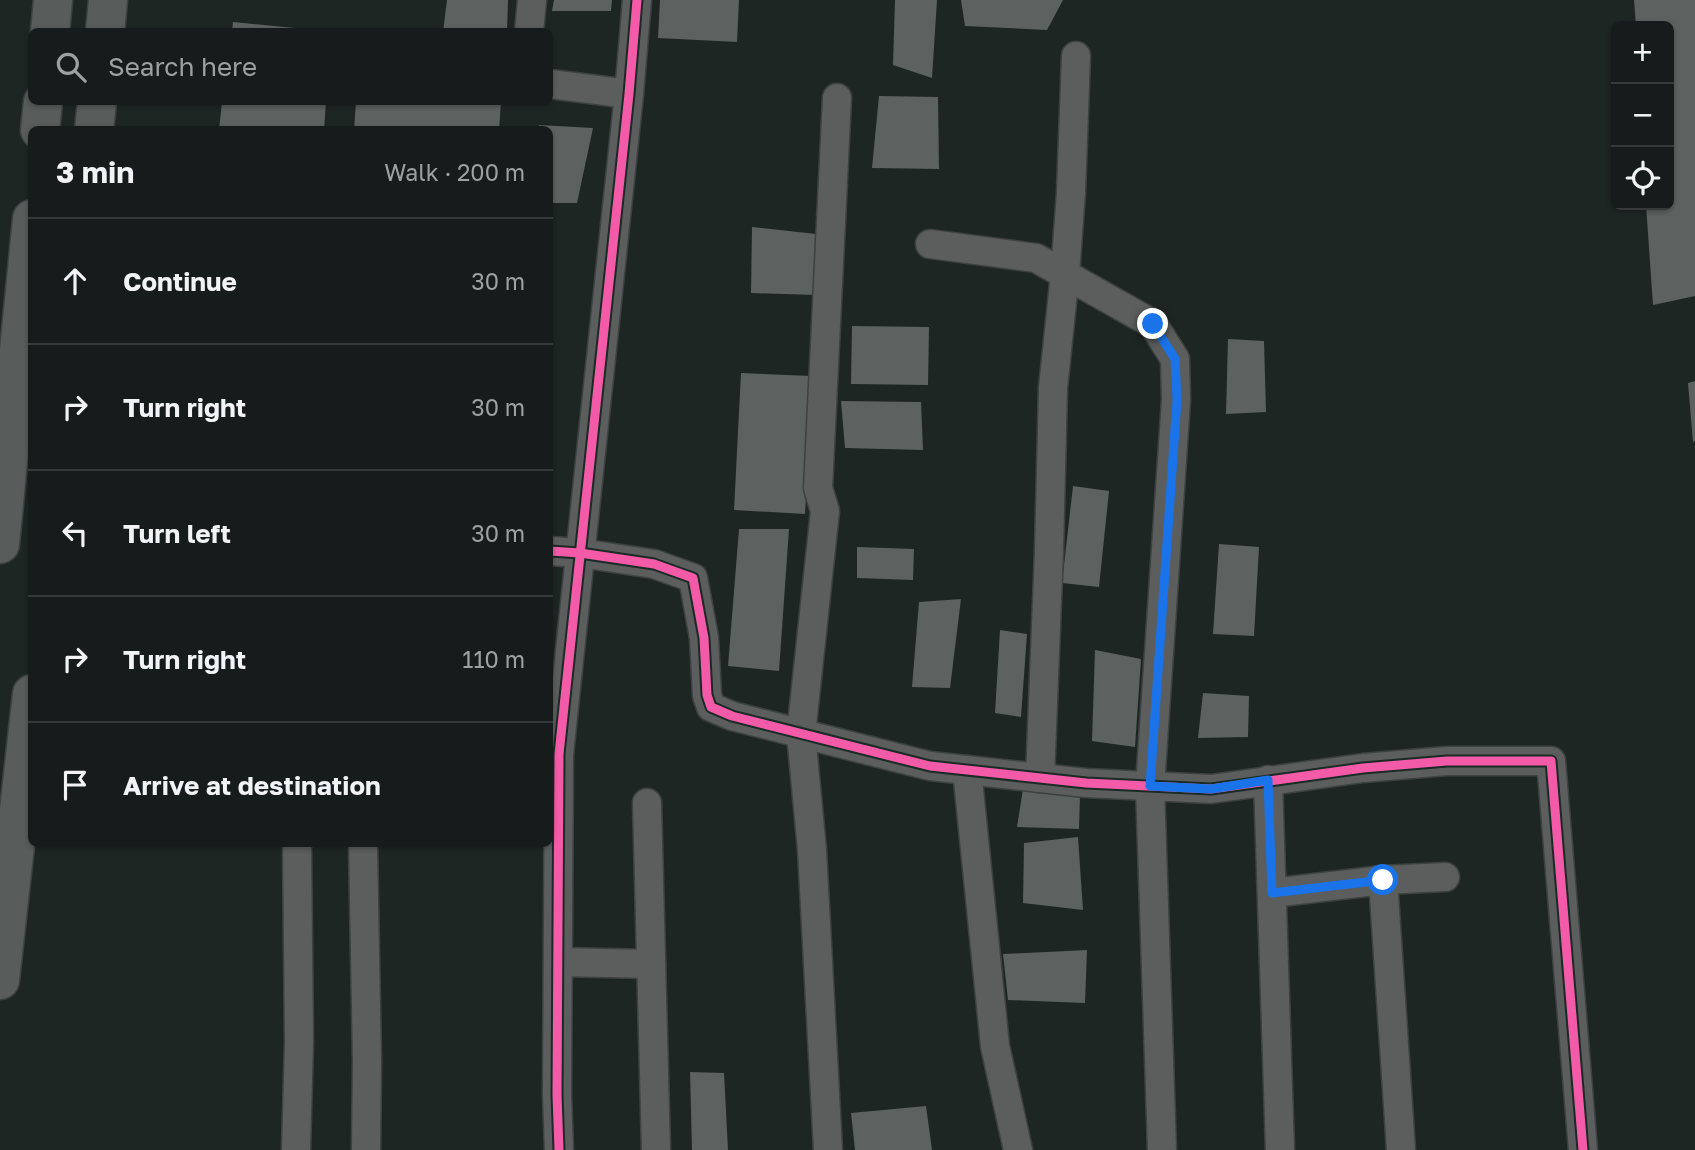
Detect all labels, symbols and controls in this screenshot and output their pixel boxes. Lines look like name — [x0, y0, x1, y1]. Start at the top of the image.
map controls — [1611, 21, 1674, 210]
button: + — [1611, 21, 1674, 84]
search box — [28, 28, 553, 105]
icon: search — [52, 48, 90, 86]
text: Search here — [108, 51, 257, 82]
button: − — [1611, 84, 1674, 147]
button: locate — [1611, 147, 1674, 210]
text: 3 min — [56, 154, 134, 190]
text: Walk · 200 m — [384, 158, 525, 186]
icon: ahead — [56, 262, 94, 300]
text: Continue — [123, 266, 237, 297]
text: 30 m — [471, 267, 525, 295]
route end — [1137, 308, 1168, 339]
icon: right — [56, 388, 94, 426]
text: Turn right — [123, 392, 246, 423]
text: 30 m — [471, 393, 525, 421]
icon: left — [56, 514, 94, 552]
text: Turn left — [123, 518, 231, 549]
text: 30 m — [471, 519, 525, 547]
icon: right — [56, 640, 94, 678]
text: Turn right — [123, 644, 246, 675]
text: 110 m — [462, 645, 525, 673]
icon: arrive — [56, 766, 94, 804]
text: Arrive at destination — [123, 770, 381, 801]
route start — [1367, 864, 1398, 895]

